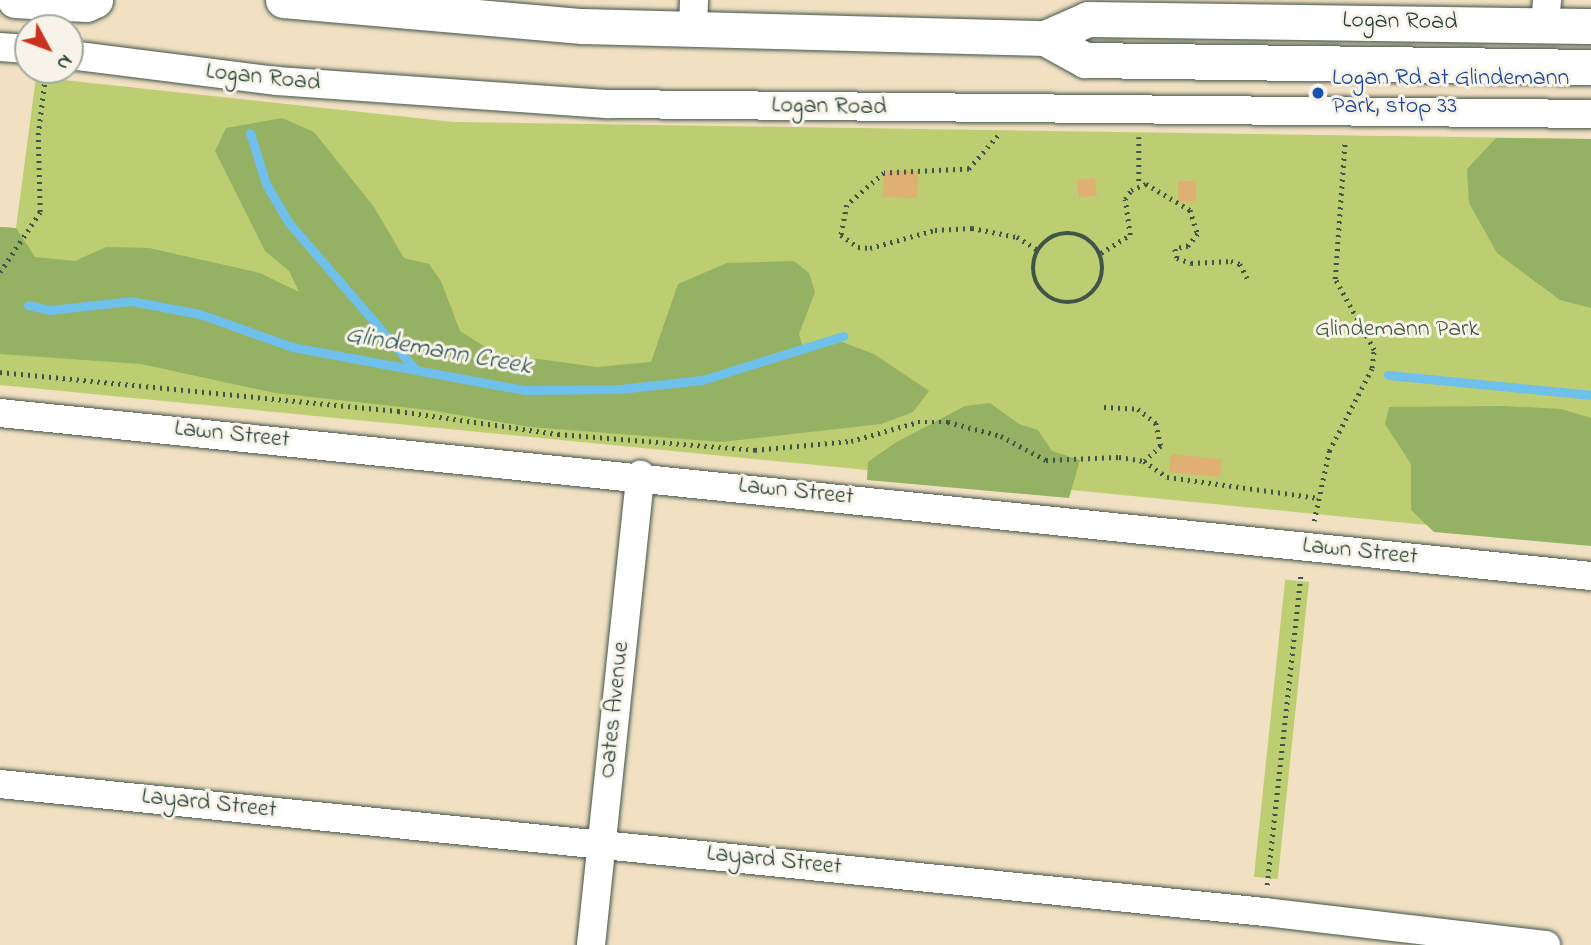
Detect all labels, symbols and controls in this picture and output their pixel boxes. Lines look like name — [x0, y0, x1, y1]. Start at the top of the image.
street label: Logan Road — [1342, 7, 1458, 37]
north arrow — [14, 14, 84, 84]
text: N — [49, 48, 78, 75]
street label: Logan Road — [204, 58, 322, 98]
place label: Logan Rd at Glindemann Park, stop 33 — [1332, 65, 1569, 121]
marker: Logan Rd at Glindemann Park, stop 33 — [1310, 85, 1326, 101]
street label: Logan Road — [771, 92, 887, 122]
park label: Glindemann Park — [1315, 316, 1479, 344]
water label: Glindemann Creek — [343, 320, 533, 384]
street label: Lawn Street — [173, 415, 291, 455]
street label: Lawn Street — [737, 472, 855, 512]
street label: Lawn Street — [1301, 532, 1419, 572]
street label: Oates Avenue — [593, 640, 637, 780]
street label: Layard Street — [140, 783, 278, 825]
street label: Layard Street — [705, 840, 843, 882]

